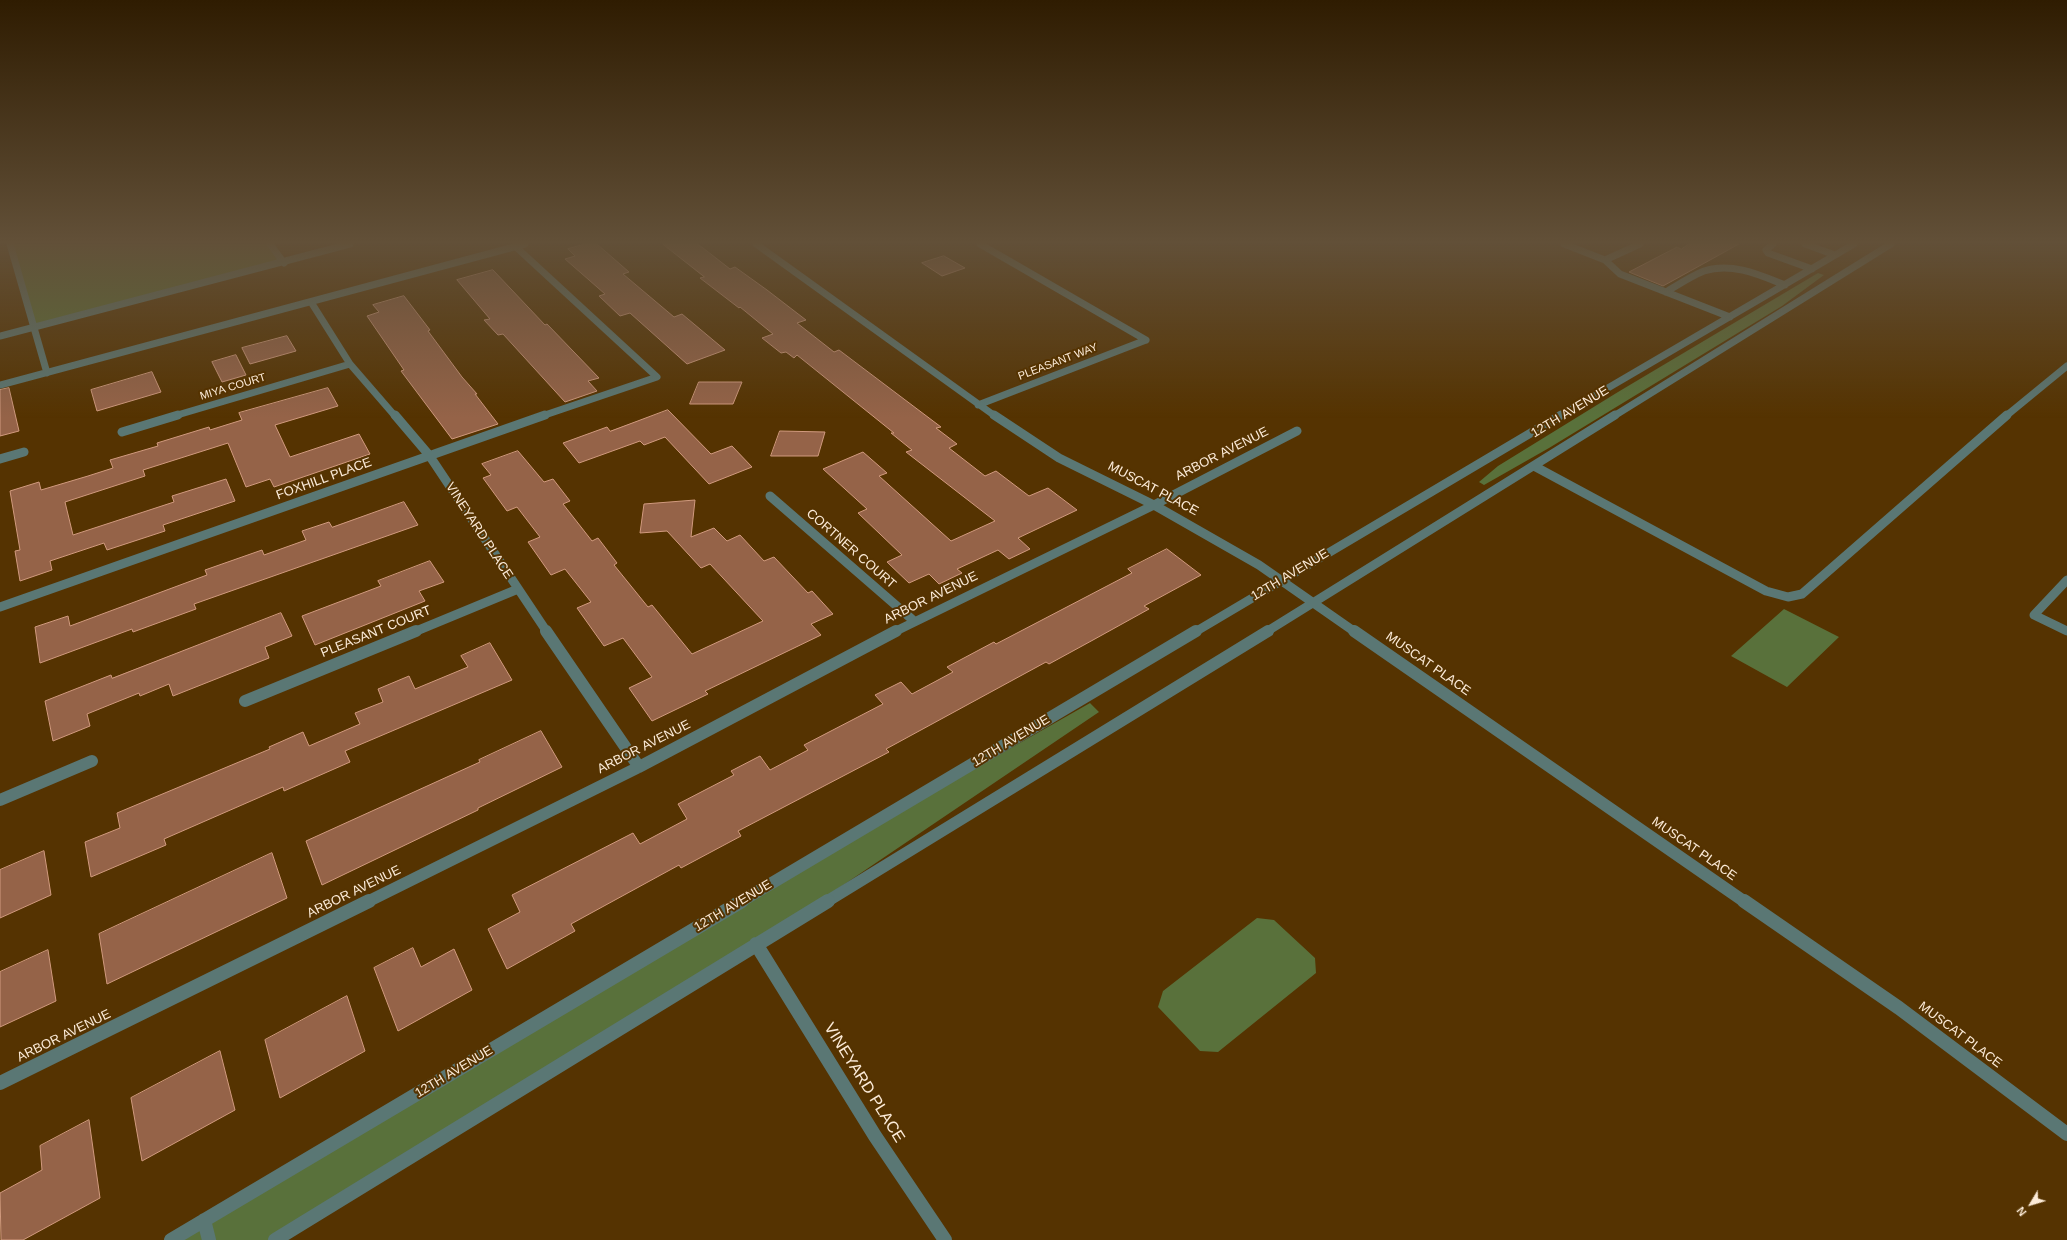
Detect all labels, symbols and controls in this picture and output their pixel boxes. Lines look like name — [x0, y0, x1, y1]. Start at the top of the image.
street label: PLEASANT WAY — [1016, 341, 1100, 383]
street label: MIYA COURT — [199, 371, 267, 403]
street label: 12TH AVENUE — [1528, 383, 1612, 441]
street label: ARBOR AVENUE — [1173, 424, 1271, 484]
street label: FOXHILL PLACE — [274, 454, 374, 504]
street label: MUSCAT PLACE — [1105, 459, 1201, 519]
street label: VINEYARD PLACE — [442, 480, 516, 582]
street label: CORTNER COURT — [803, 506, 899, 592]
street label: 12TH AVENUE — [1248, 546, 1332, 604]
street label: ARBOR AVENUE — [882, 569, 980, 627]
street label: PLEASANT COURT — [319, 603, 433, 661]
street label: MUSCAT PLACE — [1383, 629, 1473, 699]
street label: 12TH AVENUE — [969, 712, 1053, 770]
street label: ARBOR AVENUE — [595, 717, 693, 777]
street label: MUSCAT PLACE — [1649, 814, 1739, 884]
street label: ARBOR AVENUE — [305, 863, 403, 921]
street label: 12TH AVENUE — [691, 877, 775, 935]
street label: MUSCAT PLACE — [1915, 999, 2005, 1071]
street label: ARBOR AVENUE — [15, 1007, 113, 1065]
street label: VINEYARD PLACE — [819, 1020, 909, 1146]
street label: 12TH AVENUE — [412, 1043, 496, 1101]
north arrow — [2011, 1184, 2051, 1224]
text: N — [2014, 1205, 2029, 1218]

